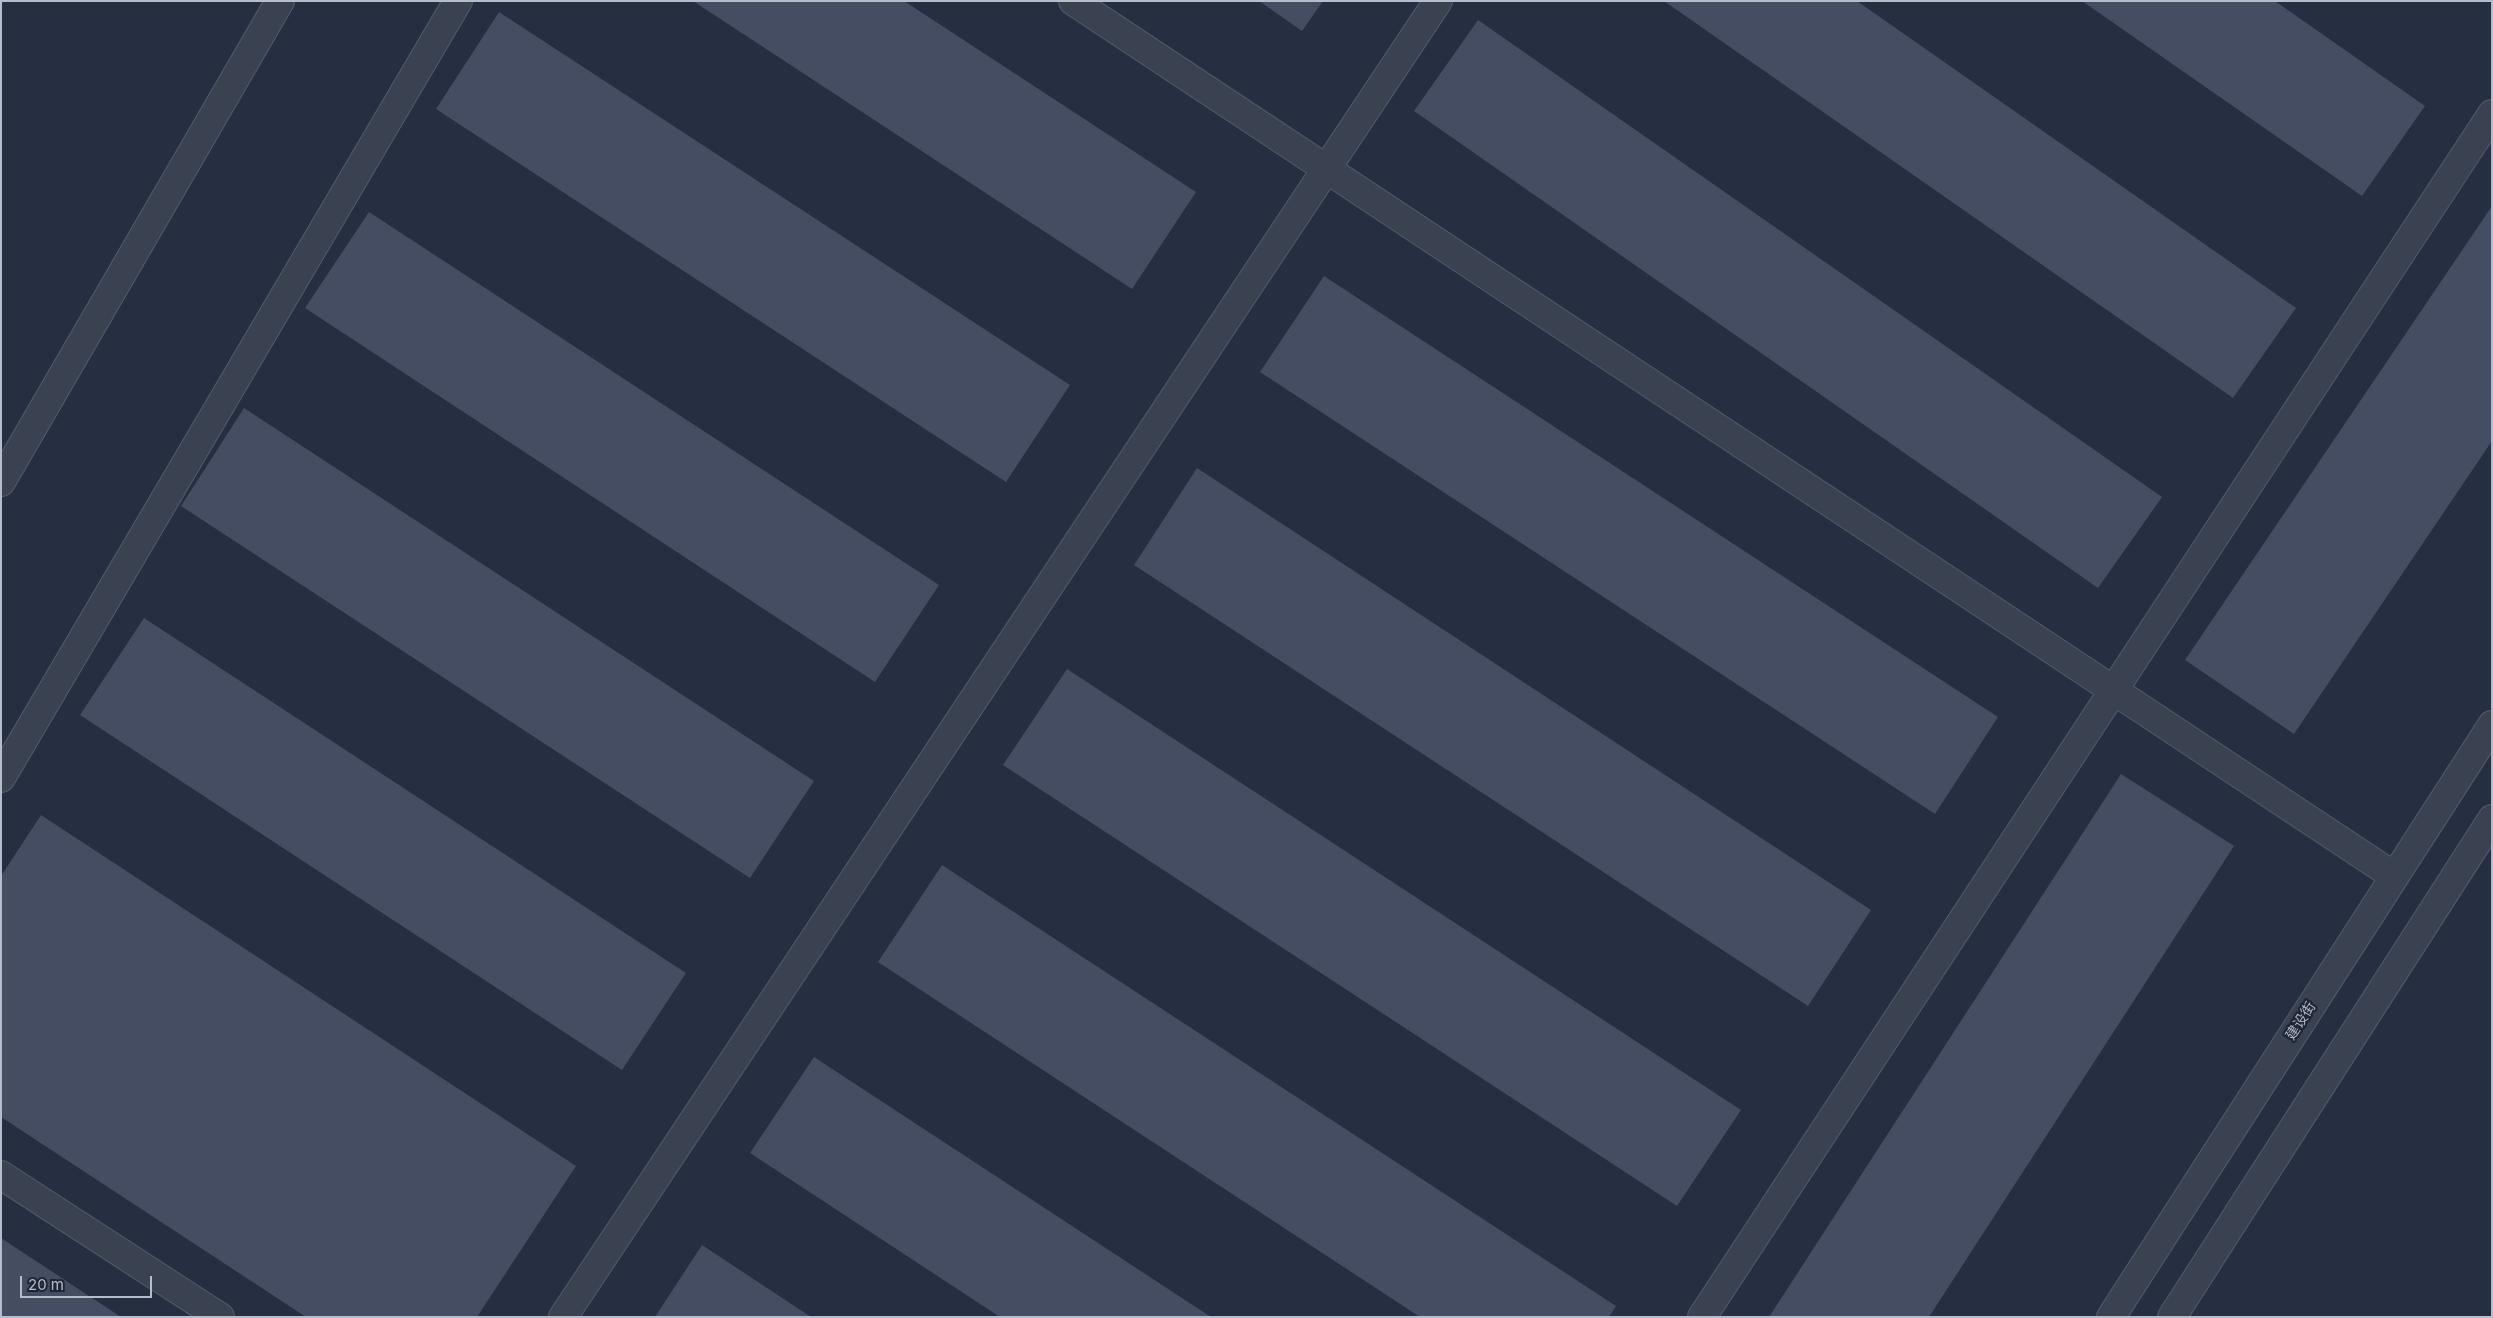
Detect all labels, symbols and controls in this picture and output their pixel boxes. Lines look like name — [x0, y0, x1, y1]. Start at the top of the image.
street label: 建设街 — [2283, 999, 2319, 1043]
scale bar — [22, 1266, 155, 1298]
text: 20 m — [28, 1275, 64, 1294]

